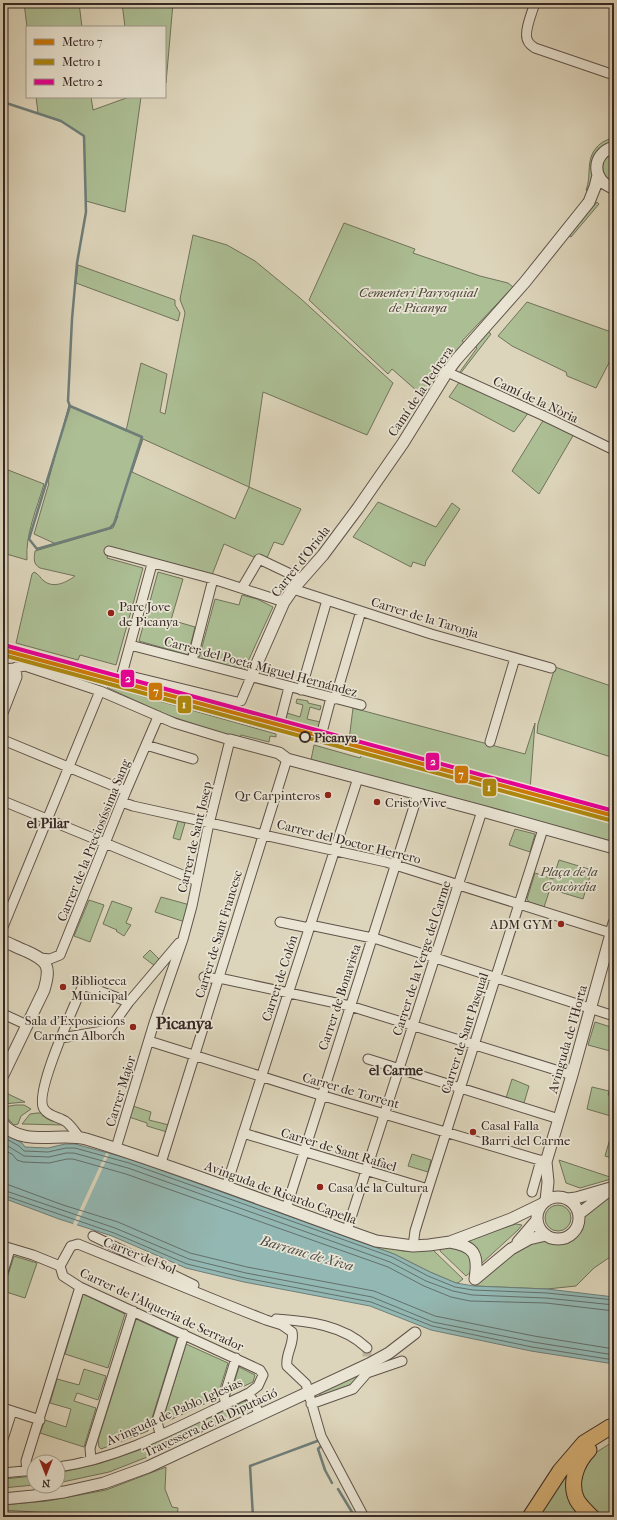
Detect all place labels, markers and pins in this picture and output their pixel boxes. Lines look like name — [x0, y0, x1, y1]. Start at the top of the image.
place label: Parc Jove de Picanya — [119, 599, 180, 629]
marker: Parc Jove de Picanya — [106, 608, 116, 618]
place label: Picanya — [314, 730, 358, 746]
marker: Picanya — [299, 731, 311, 743]
place label: Qr Carpinteros — [235, 788, 320, 803]
marker: Qr Carpinteros — [323, 790, 333, 800]
place label: Cristo Vive — [385, 795, 447, 810]
marker: Cristo Vive — [372, 797, 382, 807]
place label: ADM GYM — [489, 917, 553, 932]
marker: ADM GYM — [556, 919, 566, 929]
place label: Biblioteca Municipal — [71, 973, 128, 1003]
marker: Biblioteca Municipal — [58, 982, 68, 992]
place label: Sala d'Exposicions Carmen Alborch — [25, 1013, 126, 1043]
marker: Sala d'Exposicions Carmen Alborch — [128, 1022, 138, 1032]
place label: Casal Falla Barri del Carme — [481, 1118, 571, 1148]
marker: Casal Falla Barri del Carme — [468, 1127, 478, 1137]
place label: Casa de la Cultura — [328, 1180, 429, 1195]
marker: Casa de la Cultura — [315, 1182, 325, 1192]

